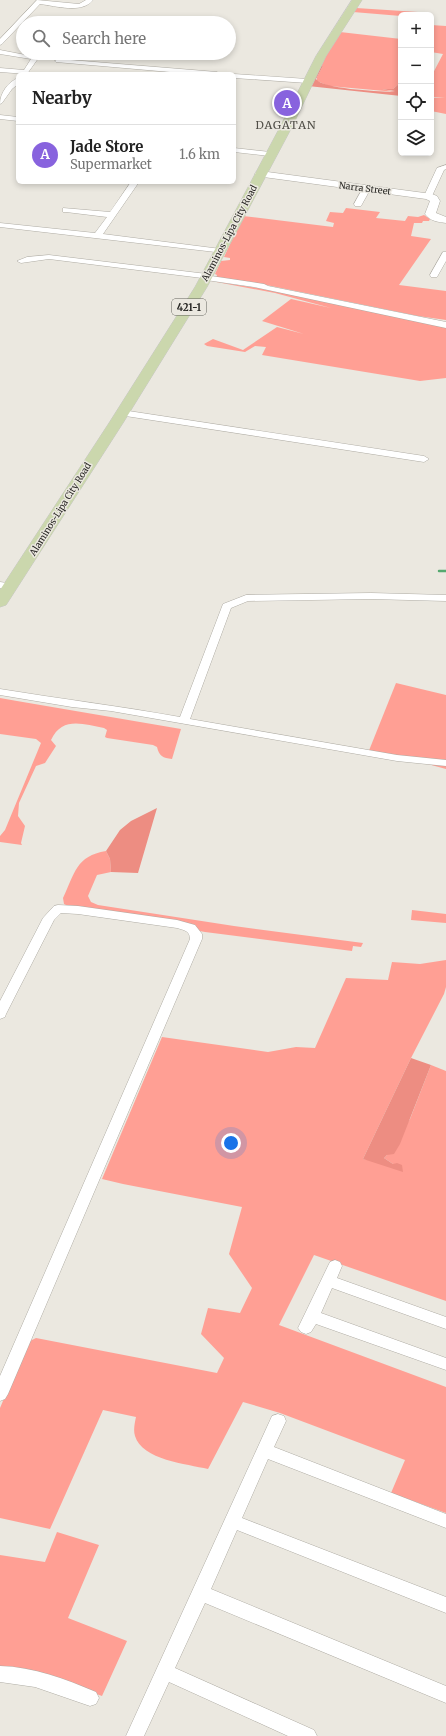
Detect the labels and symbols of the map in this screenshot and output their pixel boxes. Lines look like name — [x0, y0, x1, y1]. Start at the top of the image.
pin: A — [274, 88, 300, 118]
district label: DAGATAN — [256, 118, 316, 132]
street label: Narra Street — [338, 179, 392, 197]
street label: Alaminos-Lipa City Road — [198, 182, 259, 284]
road number: 421-1 — [172, 299, 206, 315]
street label: Alaminos-Lipa City Road — [26, 460, 93, 558]
your location — [221, 1133, 241, 1153]

